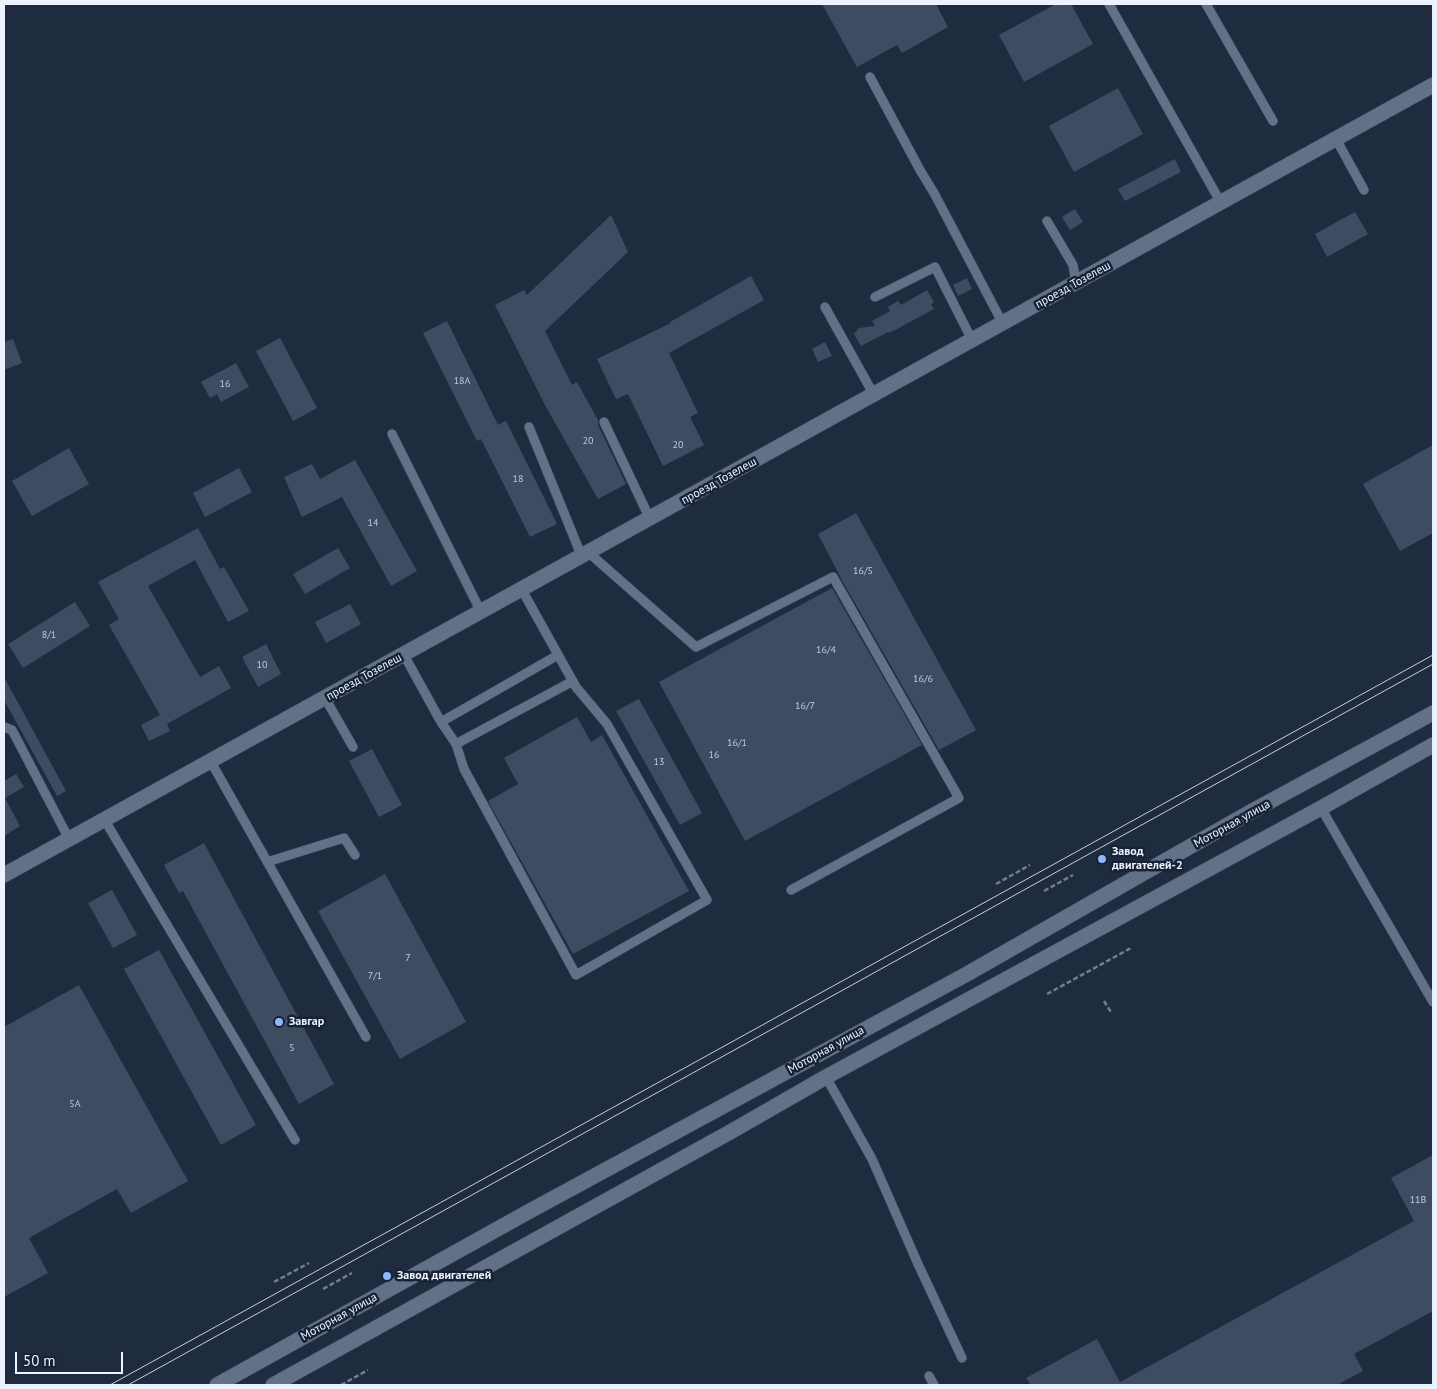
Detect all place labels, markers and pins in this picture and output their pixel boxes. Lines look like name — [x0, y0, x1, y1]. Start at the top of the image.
place label: Завод двигателей-2 — [1112, 845, 1183, 873]
marker: Завод двигателей-2 — [1096, 853, 1108, 865]
place label: Завгар — [289, 1015, 324, 1029]
marker: Завгар — [273, 1016, 285, 1028]
place label: Завод двигателей — [397, 1269, 491, 1283]
marker: Завод двигателей — [381, 1270, 393, 1282]

